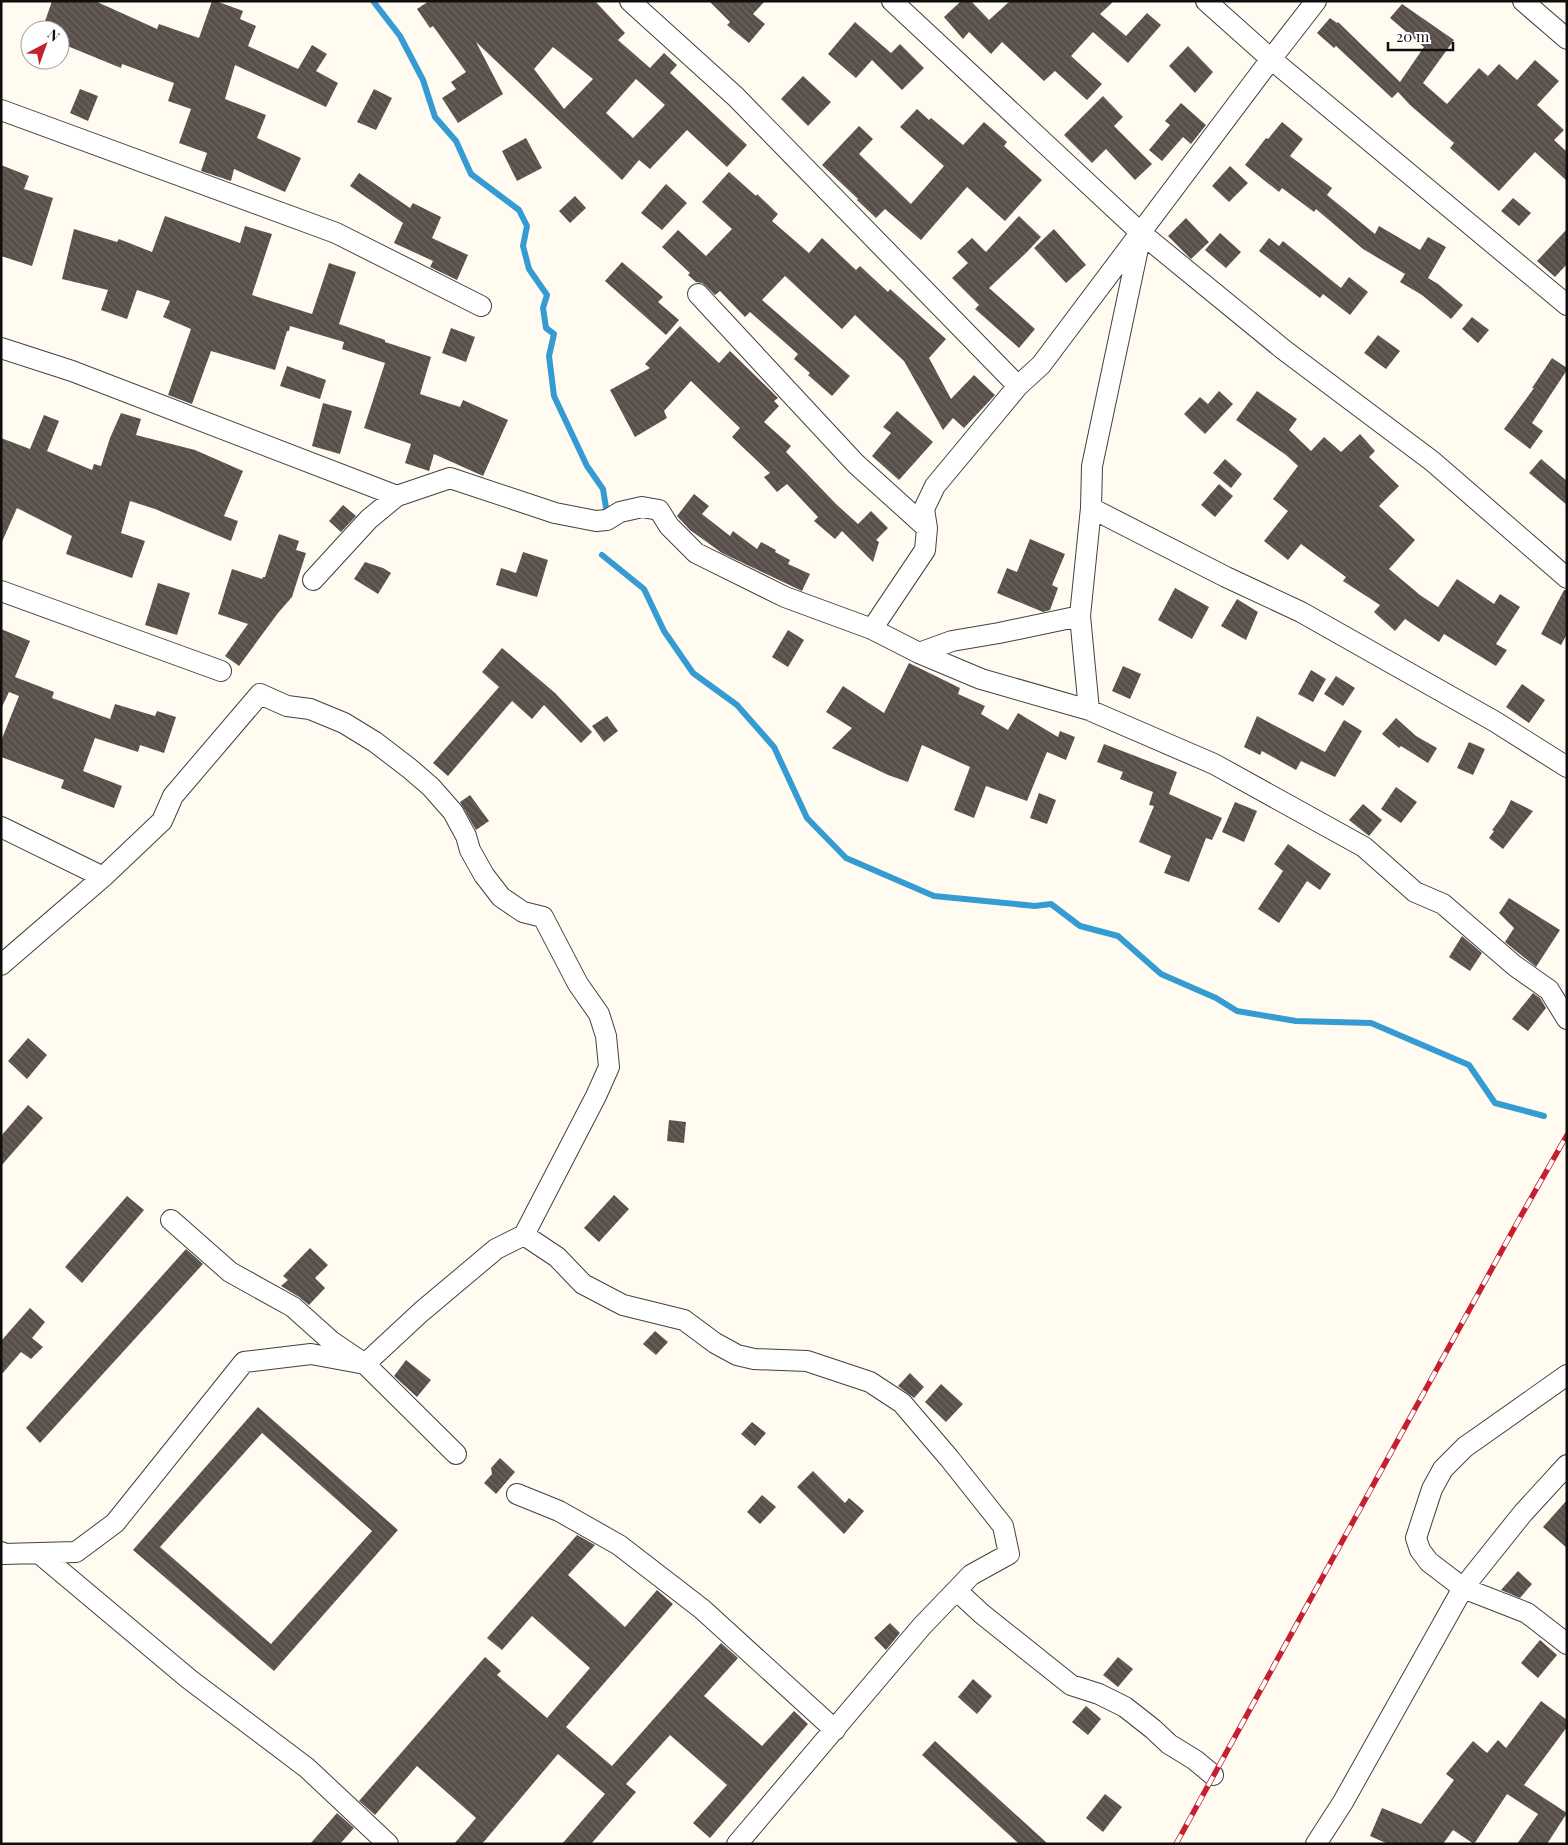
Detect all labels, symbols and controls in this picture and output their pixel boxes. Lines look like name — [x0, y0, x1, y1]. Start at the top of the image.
north arrow — [20, 20, 70, 70]
scale bar — [1388, 20, 1453, 52]
text: N — [44, 24, 64, 45]
text: 20 m — [1396, 26, 1430, 46]

